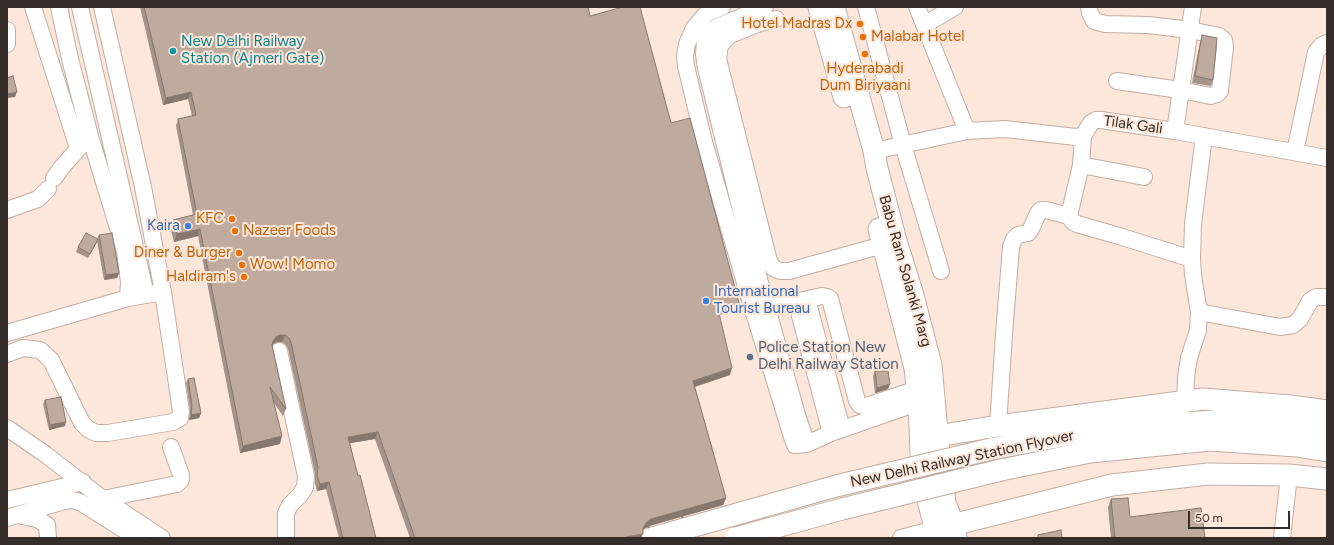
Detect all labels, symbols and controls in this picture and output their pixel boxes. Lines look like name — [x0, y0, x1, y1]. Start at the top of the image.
place label: Hotel Madras Dx — [741, 15, 852, 33]
marker: Hotel Madras Dx — [855, 19, 865, 29]
place label: Malabar Hotel — [871, 28, 965, 46]
marker: Malabar Hotel — [858, 32, 868, 42]
place label: New Delhi Railway Station (Ajmeri Gate) — [181, 33, 324, 68]
marker: New Delhi Railway Station (Ajmeri Gate) — [168, 46, 178, 56]
marker: Hyderabadi Dum Biriyaani — [860, 49, 870, 59]
place label: Hyderabadi Dum Biriyaani — [819, 60, 911, 95]
street label: Tilak Gali — [1102, 112, 1164, 138]
street label: Babu Ram Solanki Marg — [875, 193, 935, 349]
place label: KFC — [196, 210, 224, 228]
marker: KFC — [227, 214, 237, 224]
place label: Kaira — [147, 217, 180, 235]
marker: Kaira — [183, 221, 193, 231]
place label: Nazeer Foods — [243, 222, 336, 240]
marker: Nazeer Foods — [230, 226, 240, 236]
place label: Diner & Burger — [134, 244, 231, 262]
marker: Diner & Burger — [234, 248, 244, 258]
place label: Wow! Momo — [250, 256, 335, 274]
marker: Wow! Momo — [237, 260, 247, 270]
place label: Haldiram's — [166, 268, 236, 286]
marker: Haldiram's — [239, 272, 249, 282]
place label: International Tourist Bureau — [714, 283, 810, 318]
marker: International Tourist Bureau — [701, 296, 711, 306]
place label: Police Station New Delhi Railway Station — [758, 339, 899, 374]
marker: Police Station New Delhi Railway Station — [745, 352, 755, 362]
street label: New Delhi Railway Station Flyover — [849, 427, 1075, 491]
scale bar — [1190, 503, 1292, 529]
text: 50 m — [1195, 511, 1223, 525]

